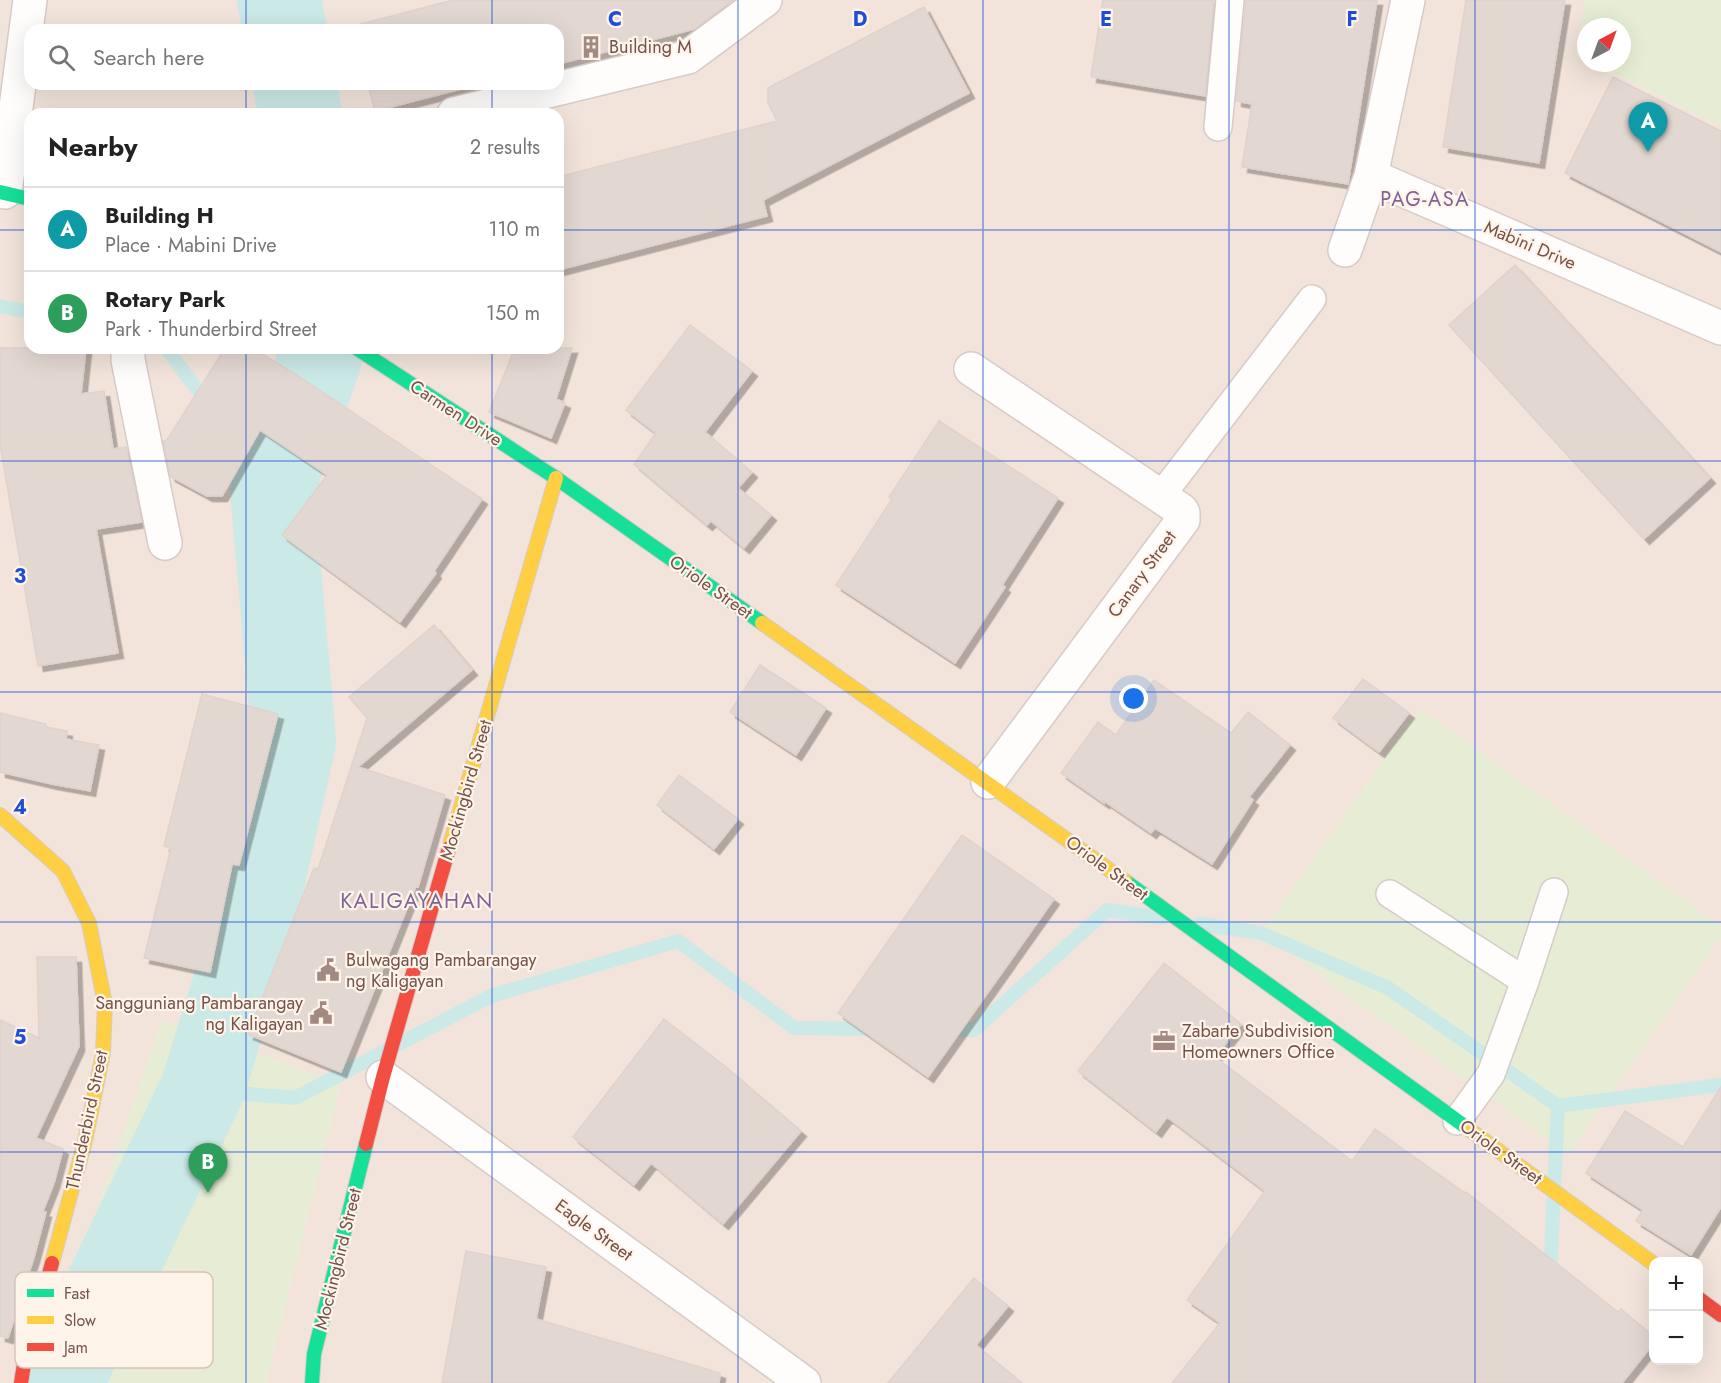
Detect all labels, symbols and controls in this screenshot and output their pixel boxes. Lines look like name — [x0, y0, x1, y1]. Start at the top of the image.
text: C — [608, 5, 622, 34]
text: D — [853, 5, 867, 34]
text: E — [1100, 5, 1112, 34]
text: F — [1346, 5, 1358, 34]
north arrow — [1577, 18, 1631, 72]
search box — [24, 24, 564, 90]
building icon: Building M — [578, 34, 604, 60]
place label: Building M — [609, 34, 692, 60]
icon: search — [45, 41, 78, 74]
text: Search here — [93, 41, 204, 73]
pin: A — [1628, 102, 1668, 152]
text: Nearby — [48, 128, 137, 166]
text: 2 results — [470, 133, 540, 162]
district label: PAG-ASA — [1380, 185, 1470, 214]
text: Building H — [105, 199, 214, 231]
street label: Mabini Drive — [1480, 214, 1580, 276]
text: A — [60, 215, 75, 244]
text: 110 m — [488, 215, 540, 244]
text: Place · Mabini Drive — [105, 231, 277, 260]
text: Rotary Park — [105, 283, 225, 315]
text: B — [61, 299, 74, 328]
text: 150 m — [486, 299, 540, 328]
text: Park · Thunderbird Street — [105, 315, 317, 344]
street label: Carmen Drive — [405, 373, 507, 453]
street label: Canary Street — [1101, 525, 1183, 623]
street label: Oriole Street — [664, 549, 759, 626]
text: 3 — [14, 562, 26, 591]
your location — [1119, 684, 1148, 713]
street label: Mockingbird Street — [434, 716, 499, 863]
text: 4 — [13, 793, 27, 822]
street label: Oriole Street — [1060, 829, 1154, 907]
district label: KALIGAYAHAN — [340, 886, 494, 916]
place label: Bulwagang Pambarangay ng Kaligayan — [346, 947, 537, 994]
public building icon: Bulwagang Pambarangay ng Kaligayan — [315, 957, 341, 983]
place label: Sangguniang Pambarangay ng Kaligayan — [95, 990, 303, 1037]
public building icon: Sangguniang Pambarangay ng Kaligayan — [308, 1000, 334, 1026]
place label: Zabarte Subdivision Homeowners Office — [1182, 1018, 1334, 1065]
text: 5 — [14, 1023, 27, 1052]
office icon: Zabarte Subdivision Homeowners Office — [1151, 1028, 1177, 1054]
street label: Thunderbird Street — [60, 1047, 115, 1192]
street label: Oriole Street — [1454, 1113, 1548, 1191]
pin: B — [188, 1144, 228, 1193]
street label: Mockingbird Street — [308, 1185, 368, 1333]
street label: Eagle Street — [550, 1193, 639, 1268]
map controls — [1649, 1257, 1703, 1365]
button: + — [1649, 1257, 1703, 1311]
legend — [15, 1272, 213, 1368]
text: Fast — [64, 1282, 90, 1305]
text: Slow — [64, 1309, 96, 1332]
button: − — [1649, 1311, 1703, 1365]
text: Jam — [62, 1336, 88, 1359]

